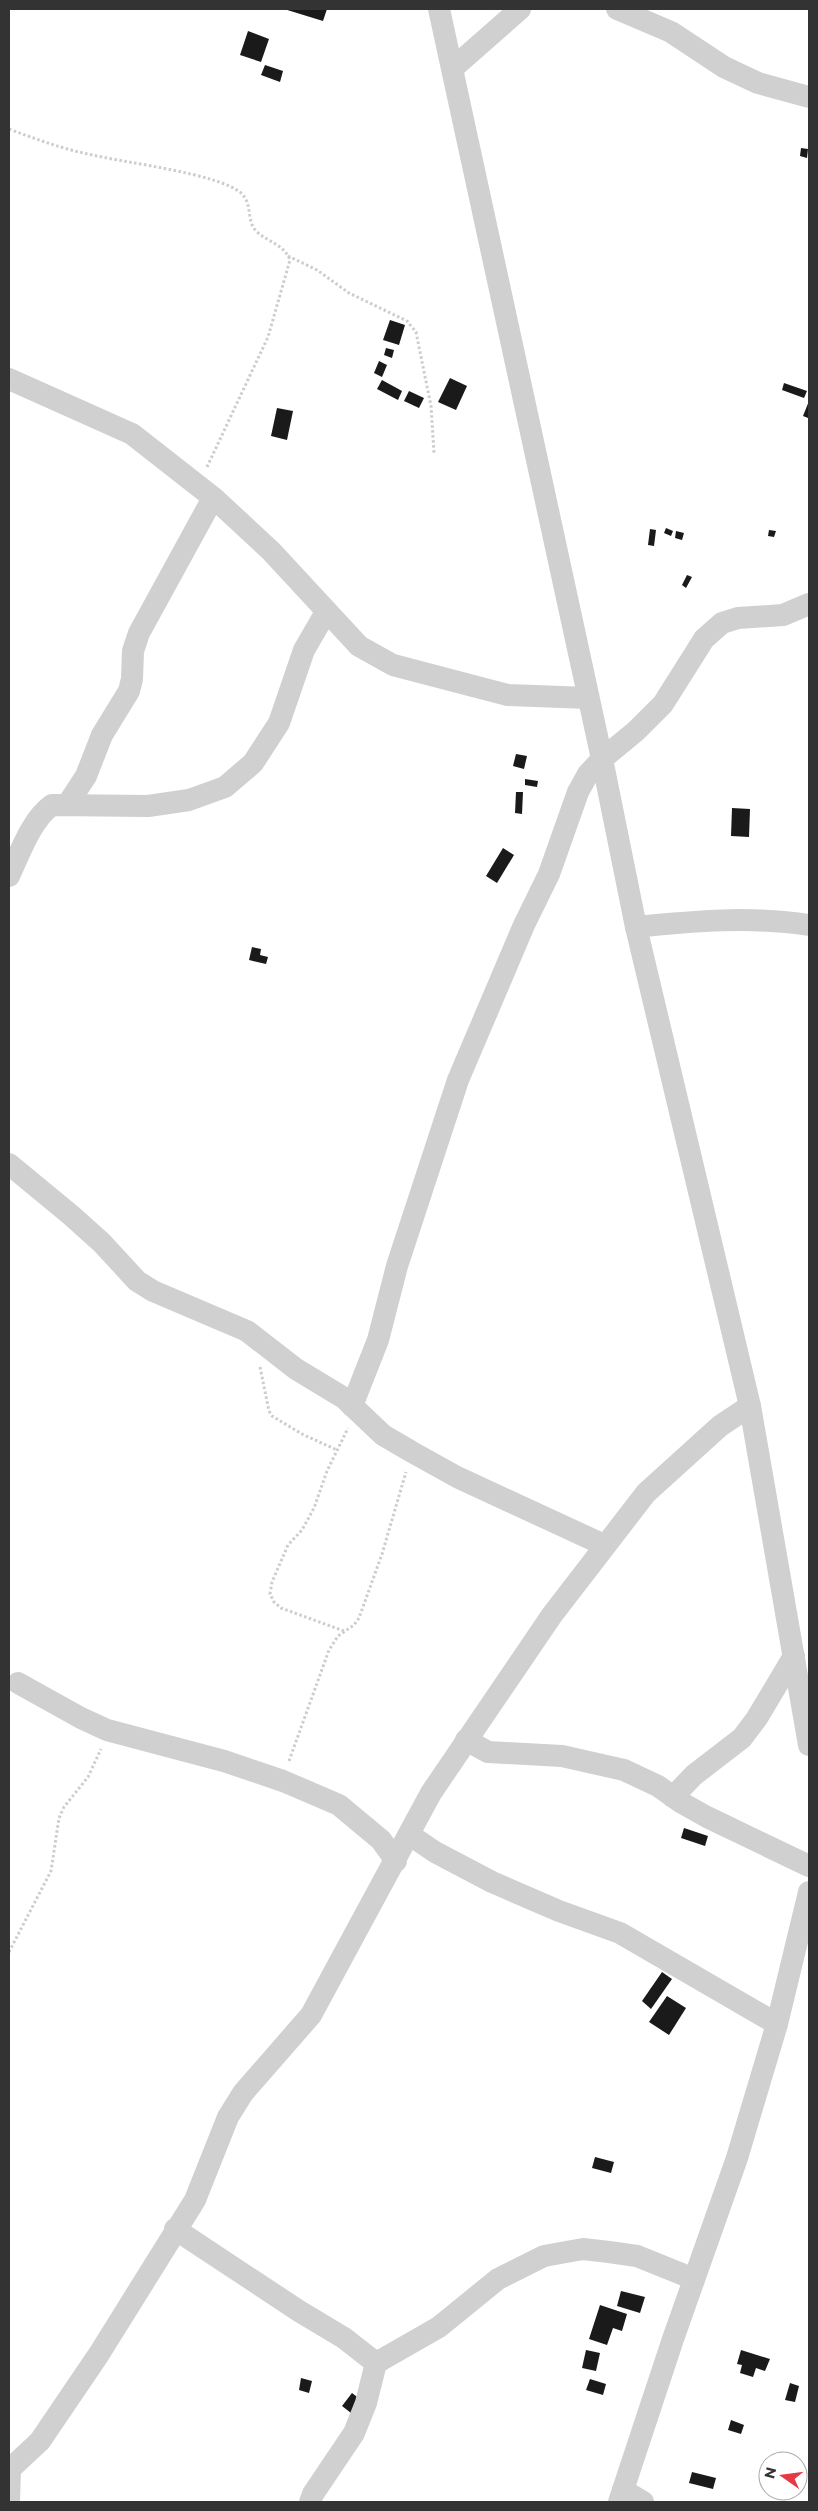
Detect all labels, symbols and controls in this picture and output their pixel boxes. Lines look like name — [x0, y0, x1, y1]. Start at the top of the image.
north arrow — [758, 2451, 808, 2501]
text: N — [760, 2465, 780, 2481]

